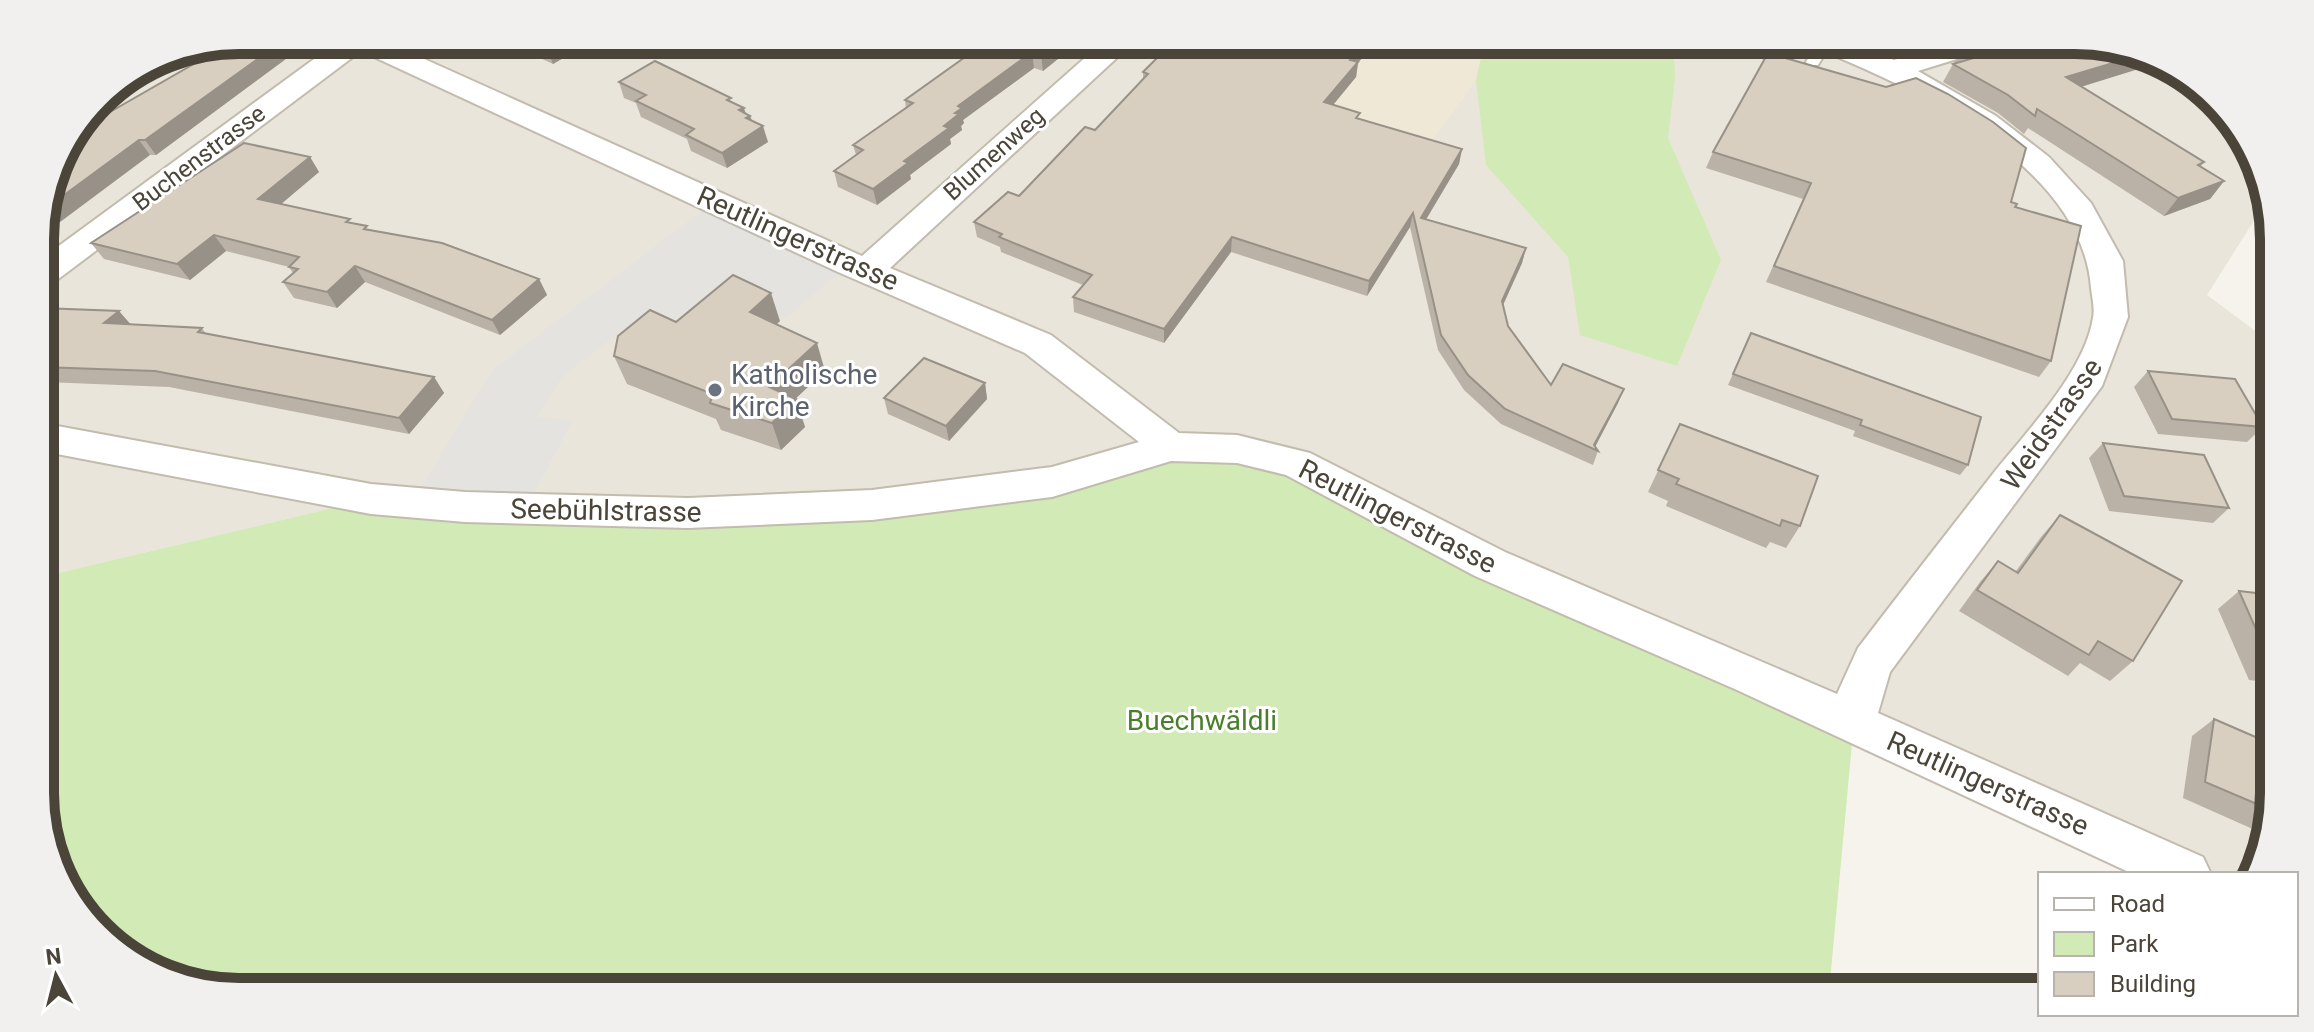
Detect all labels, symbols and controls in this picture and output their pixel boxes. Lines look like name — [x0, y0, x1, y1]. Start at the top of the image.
street label: Buchenstrasse — [127, 99, 271, 217]
street label: Blumenweg — [938, 102, 1050, 206]
street label: Reutlingerstrasse — [692, 179, 904, 298]
street label: Weidstrasse — [1994, 352, 2109, 497]
place label: Katholische Kirche — [731, 358, 877, 423]
marker: Katholische Kirche — [706, 381, 724, 399]
street label: Reutlingerstrasse — [1293, 452, 1502, 580]
street label: Seebühlstrasse — [510, 492, 702, 529]
park label: Buechwäldli — [1127, 704, 1277, 737]
street label: Reutlingerstrasse — [1882, 724, 2094, 843]
legend — [2038, 872, 2298, 1016]
text: Road — [2110, 890, 2165, 918]
text: Park — [2110, 930, 2159, 958]
north arrow — [16, 936, 96, 1016]
text: N — [44, 943, 63, 970]
text: Building — [2110, 970, 2196, 998]

